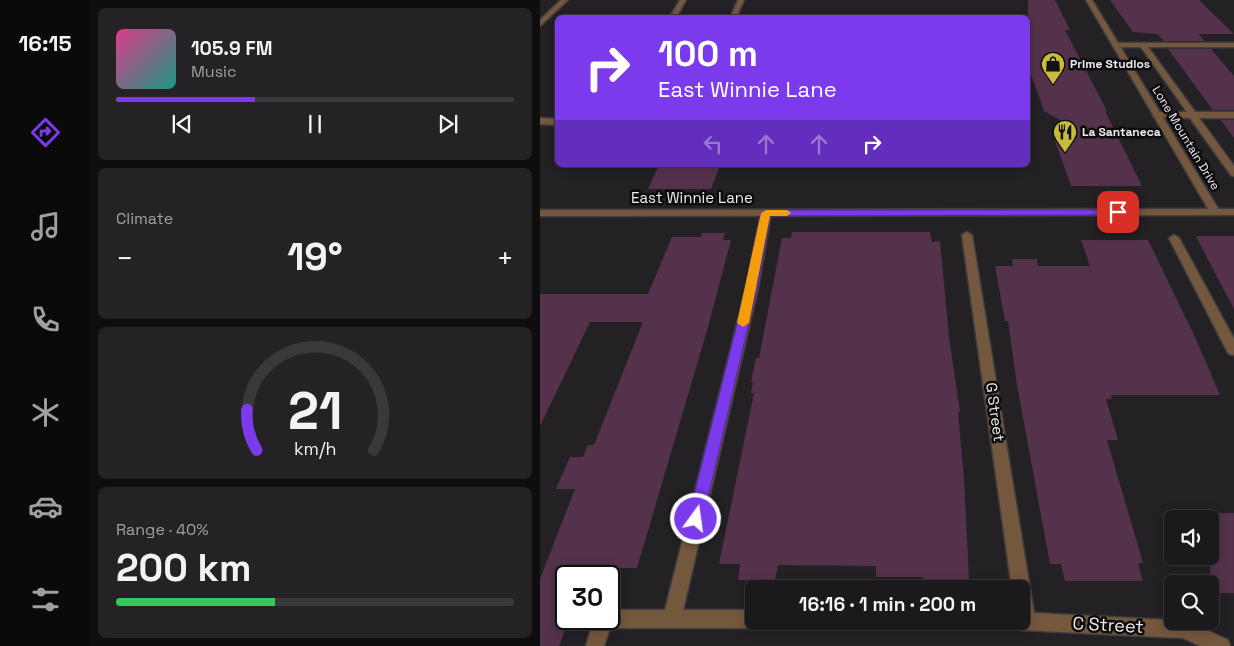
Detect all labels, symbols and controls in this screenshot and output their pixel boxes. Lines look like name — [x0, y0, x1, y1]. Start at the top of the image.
text: 16:15 — [18, 29, 72, 57]
text: 100 m — [658, 32, 758, 76]
icon: right — [575, 35, 640, 100]
text: 105.9 FM — [191, 36, 272, 61]
shop icon: Prime Studios — [1040, 51, 1066, 85]
place label: Prime Studios — [1070, 56, 1150, 72]
text: Music — [191, 61, 237, 82]
text: East Winnie Lane — [658, 75, 837, 103]
street label: Lone Mountain Drive — [1149, 83, 1223, 193]
icon: previous — [168, 110, 196, 138]
icon: pause — [301, 110, 329, 138]
icon: next — [434, 110, 462, 138]
icon: directions — [28, 115, 63, 150]
restaurant icon: La Santaneca — [1052, 119, 1078, 153]
place label: La Santaneca — [1082, 124, 1161, 140]
icon: left — [699, 130, 727, 158]
icon: ahead — [752, 130, 780, 158]
icon: ahead — [805, 130, 833, 158]
icon: right — [858, 130, 886, 158]
street label: East Winnie Lane — [631, 188, 753, 207]
pin — [1097, 191, 1139, 233]
icon: arrive — [1104, 198, 1132, 226]
text: Climate — [116, 208, 173, 229]
icon: music — [28, 209, 63, 244]
text: 19° — [287, 233, 343, 281]
text: − — [116, 240, 133, 276]
text: + — [497, 240, 514, 276]
icon: phone — [28, 302, 63, 337]
text: 21 — [288, 378, 342, 444]
street label: G Street — [982, 381, 1009, 443]
icon: climate — [28, 395, 63, 430]
text: km/h — [294, 437, 336, 460]
icon: car — [28, 489, 63, 524]
position arrow — [669, 492, 721, 544]
map controls — [1164, 510, 1219, 630]
button: sound — [1164, 510, 1219, 565]
text: Range · 40% — [116, 519, 209, 540]
text: 200 km — [116, 544, 251, 592]
speed limit sign: 30 — [555, 565, 620, 630]
button: search — [1164, 575, 1219, 630]
icon: filters — [28, 582, 63, 617]
text: 16:16 · 1 min · 200 m — [799, 592, 976, 617]
street label: C Street — [1072, 611, 1144, 638]

